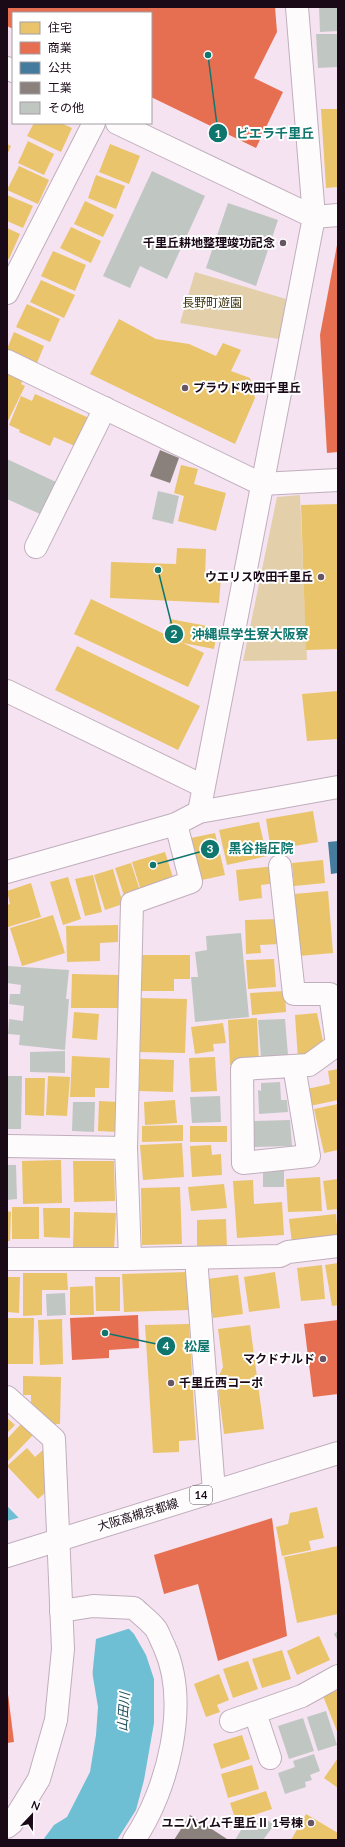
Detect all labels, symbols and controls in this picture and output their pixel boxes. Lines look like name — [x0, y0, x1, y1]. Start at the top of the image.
legend — [12, 12, 152, 124]
text: 住宅 — [48, 20, 72, 35]
text: 商業 — [48, 40, 72, 55]
text: 公共 — [48, 60, 72, 75]
text: 工業 — [48, 80, 72, 95]
text: その他 — [48, 100, 84, 115]
callout: ビエラ千里丘 — [208, 121, 322, 146]
text: ビエラ千里丘 — [236, 125, 314, 141]
text: 1 — [215, 126, 222, 141]
place label: 千里丘耕地整理竣功記念 — [143, 235, 275, 250]
marker: 千里丘耕地整理竣功記念 — [278, 238, 288, 248]
park label: 長野町遊園 — [182, 295, 242, 310]
place label: プラウド吹田千里丘 — [193, 380, 301, 395]
marker: プラウド吹田千里丘 — [180, 383, 190, 393]
place label: ウエリス吹田千里丘 — [205, 569, 313, 584]
marker: ウエリス吹田千里丘 — [316, 572, 326, 582]
callout: 沖縄県学生寮大阪寮 — [164, 622, 317, 647]
text: 2 — [171, 626, 178, 641]
text: 沖縄県学生寮大阪寮 — [191, 626, 309, 642]
callout: 黒谷指圧院 — [200, 836, 301, 861]
text: 黒谷指圧院 — [228, 840, 294, 856]
text: 3 — [207, 841, 214, 856]
callout: 松屋 — [156, 1334, 218, 1359]
text: 4 — [163, 1338, 170, 1353]
text: 松屋 — [184, 1338, 210, 1354]
place label: マクドナルド — [243, 1351, 315, 1366]
marker: マクドナルド — [318, 1354, 328, 1364]
place label: 千里丘西コーポ — [179, 1375, 263, 1390]
marker: 千里丘西コーポ — [166, 1378, 176, 1388]
road number: 14 — [190, 1486, 212, 1504]
street label: 大阪高槻京都線 — [95, 1495, 180, 1534]
water label: 山田川 — [114, 1690, 132, 1732]
north arrow — [12, 1795, 52, 1835]
text: N — [30, 1798, 42, 1813]
place label: ユニハイム千里丘Ⅱ 1号棟 — [162, 1815, 303, 1830]
marker: ユニハイム千里丘Ⅱ 1号棟 — [306, 1818, 316, 1828]

